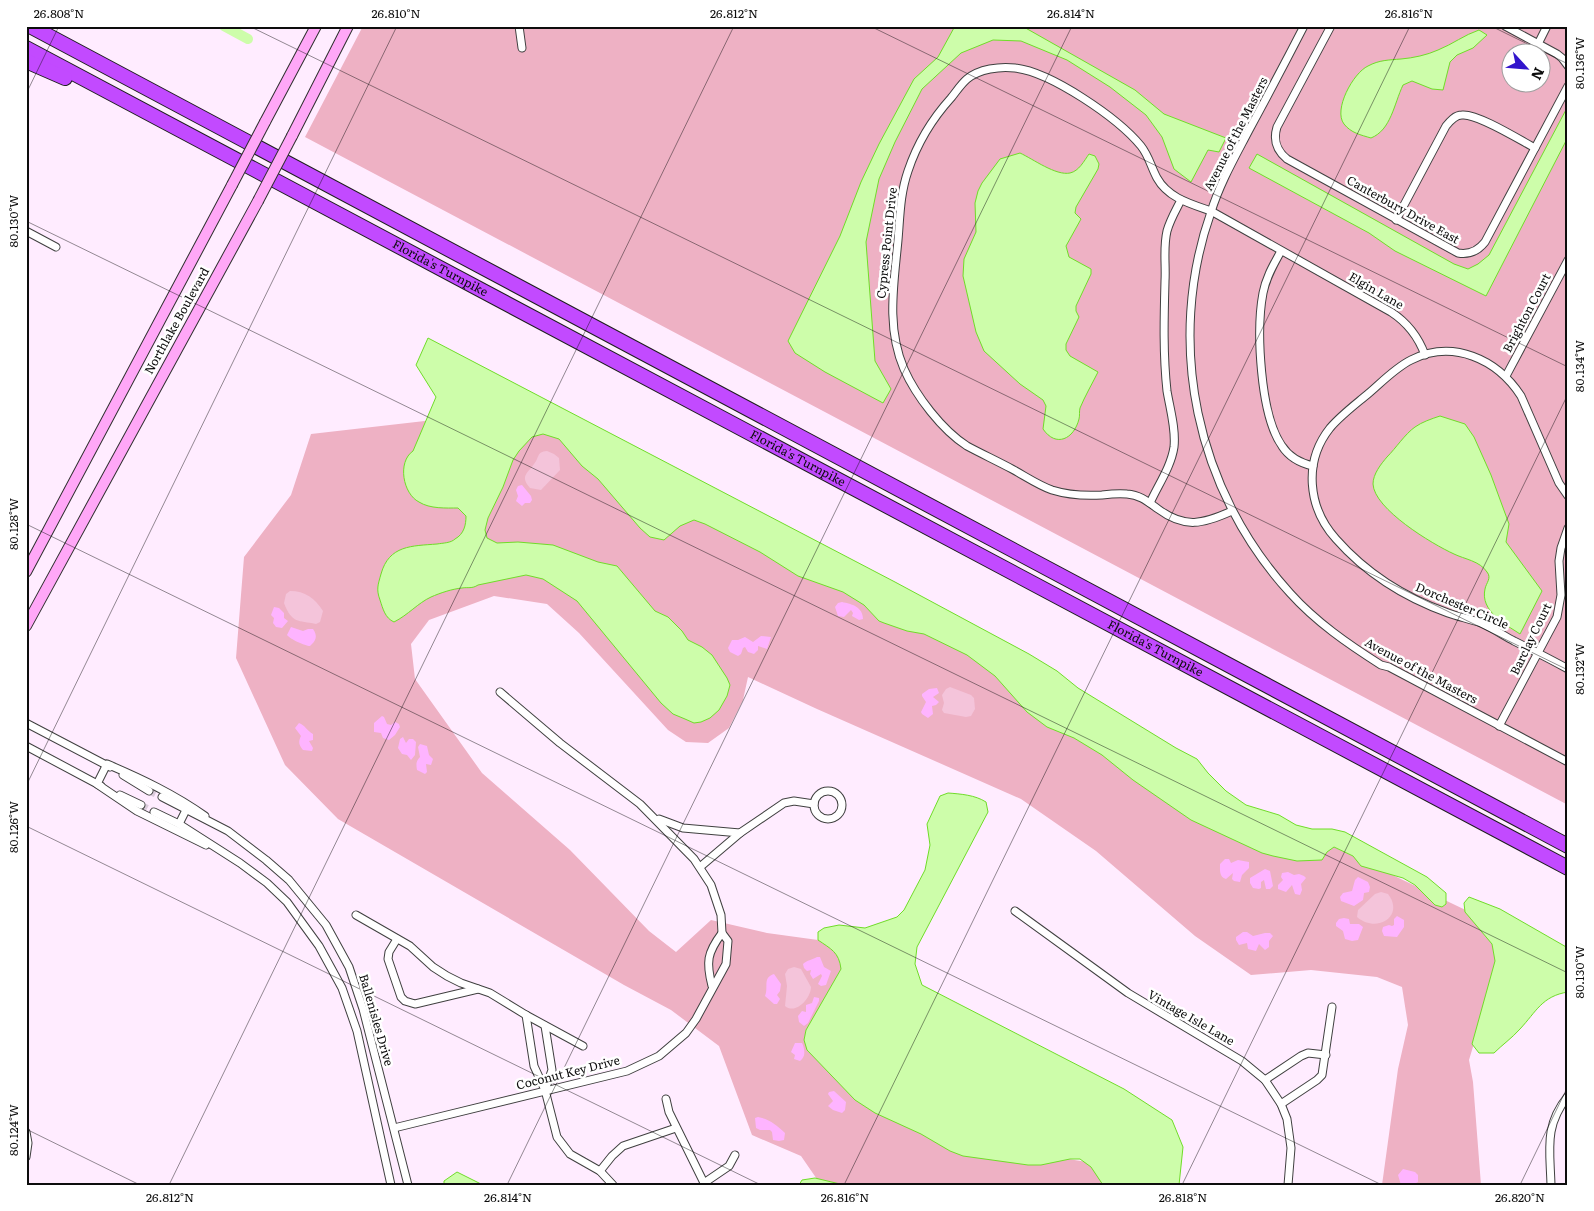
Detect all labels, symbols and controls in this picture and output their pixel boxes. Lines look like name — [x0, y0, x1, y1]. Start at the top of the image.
text: 26.808°N — [34, 4, 84, 22]
text: 26.810°N — [372, 4, 420, 22]
text: 26.812°N — [710, 4, 758, 22]
text: 26.814°N — [1047, 4, 1095, 22]
text: 26.816°N — [1385, 4, 1433, 22]
text: 80.136°W — [1570, 37, 1588, 89]
north arrow — [1502, 42, 1552, 92]
text: N — [1527, 64, 1550, 84]
street label: Avenue of the Masters — [1199, 73, 1272, 194]
street label: Canterbury Drive East — [1344, 171, 1463, 248]
street label: Cypress Point Drive — [871, 186, 901, 299]
text: 80.130°W — [4, 195, 22, 247]
street label: Florida's Turnpike — [390, 235, 492, 300]
street label: Northlake Boulevard — [139, 263, 213, 377]
street label: Elgin Lane — [1346, 267, 1407, 313]
street label: Brighton Court — [1498, 270, 1555, 355]
text: 80.134°W — [1570, 340, 1588, 392]
street label: Florida's Turnpike — [747, 425, 849, 490]
text: 80.128°W — [4, 498, 22, 550]
street label: Dorchester Circle — [1413, 577, 1512, 633]
street label: Barclay Court — [1505, 599, 1555, 678]
street label: Florida's Turnpike — [1105, 615, 1207, 680]
street label: Avenue of the Masters — [1362, 633, 1482, 708]
text: 80.132°W — [1570, 643, 1588, 695]
text: 80.126°W — [4, 801, 22, 853]
text: 80.130°W — [1570, 946, 1588, 998]
street label: Ballenisles Drive — [355, 972, 399, 1068]
street label: Vintage Isle Lane — [1145, 985, 1238, 1049]
street label: Coconut Key Drive — [514, 1050, 621, 1094]
text: 80.124°W — [4, 1104, 22, 1156]
text: 26.812°N — [146, 1188, 194, 1206]
text: 26.814°N — [484, 1188, 532, 1206]
text: 26.816°N — [821, 1188, 869, 1206]
text: 26.818°N — [1159, 1188, 1207, 1206]
text: 26.820°N — [1495, 1188, 1545, 1206]

